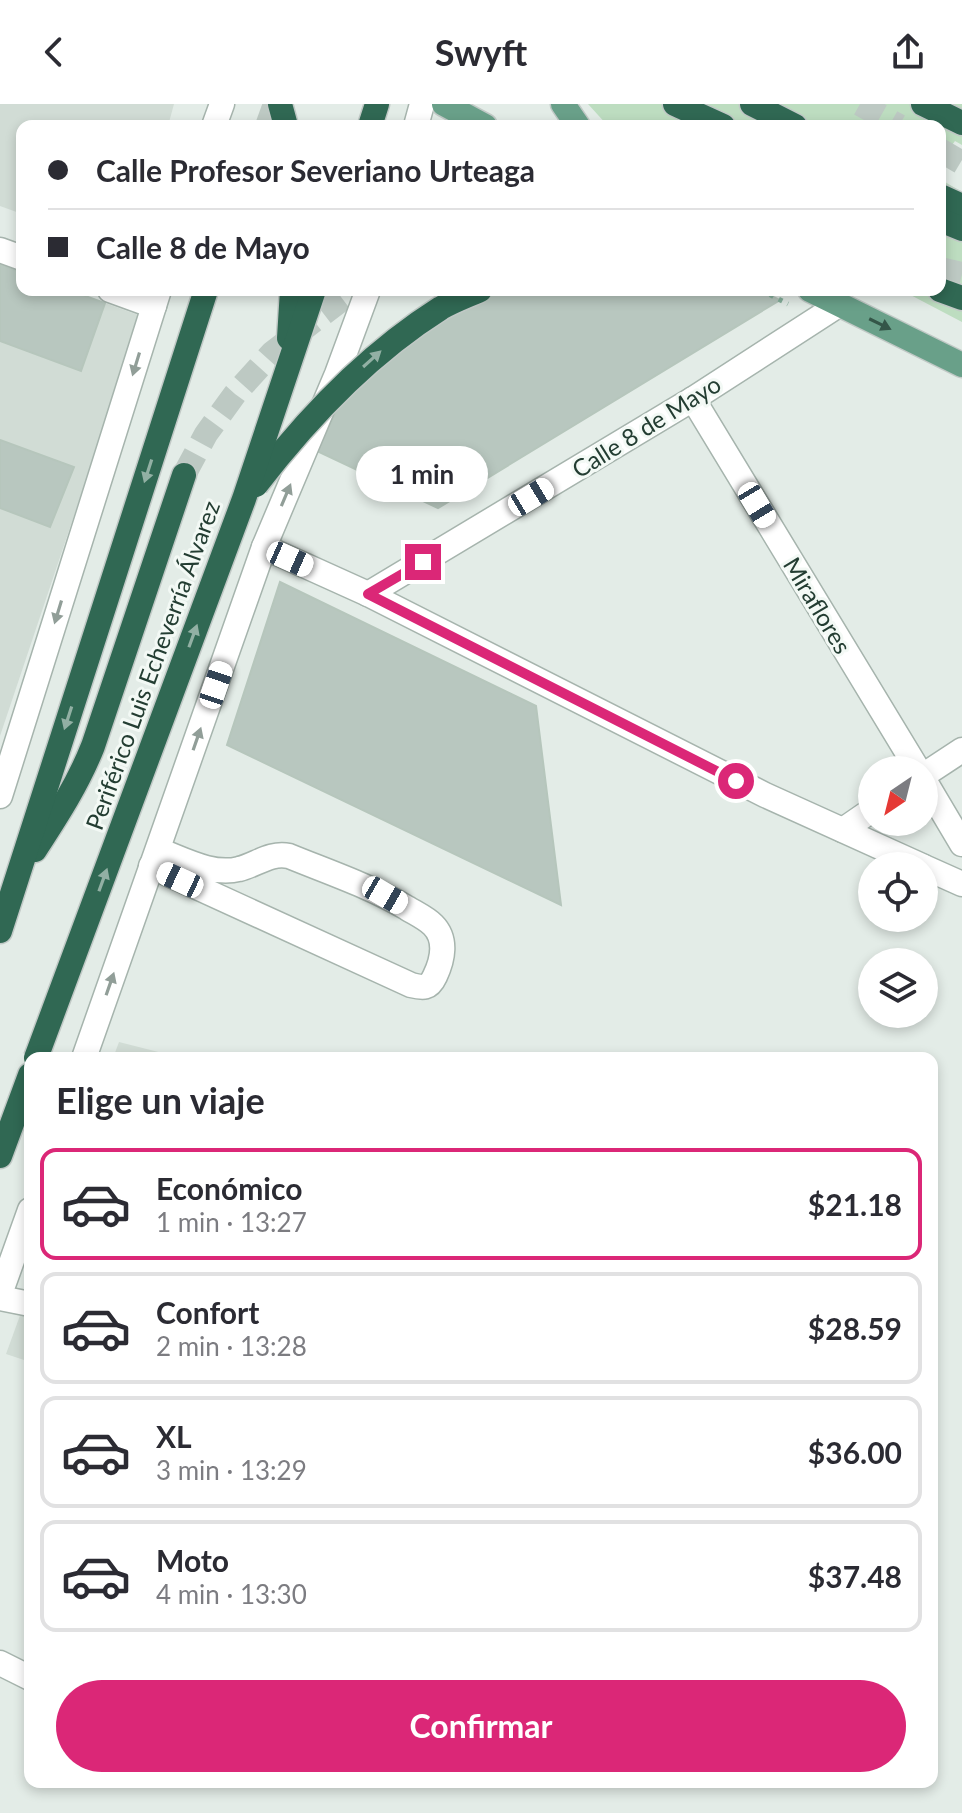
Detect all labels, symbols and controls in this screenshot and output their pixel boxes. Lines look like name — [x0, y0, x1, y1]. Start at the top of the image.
icon: back — [32, 30, 76, 74]
text: Swyft — [435, 30, 527, 74]
icon: share — [886, 30, 930, 74]
text: Calle Profesor Severiano Urteaga — [96, 152, 535, 188]
text: Calle 8 de Mayo — [96, 229, 310, 265]
one-way arrow — [869, 317, 892, 331]
one-way arrow — [362, 350, 382, 368]
one-way arrow — [129, 353, 142, 377]
street label: Calle 8 de Mayo — [566, 369, 726, 483]
callout: 1 min — [357, 446, 489, 502]
text: 1 min — [390, 458, 454, 490]
one-way arrow — [141, 459, 154, 483]
car — [504, 474, 558, 520]
car — [734, 478, 780, 532]
one-way arrow — [280, 483, 293, 507]
street label: Periférico Luis Echeverría Álvarez — [79, 496, 225, 833]
car — [263, 538, 317, 580]
route end — [405, 544, 441, 580]
street label: Miraflores — [778, 552, 858, 658]
one-way arrow — [51, 601, 64, 625]
one-way arrow — [187, 624, 200, 648]
car — [197, 658, 235, 712]
one-way arrow — [61, 706, 73, 730]
one-way arrow — [191, 727, 203, 751]
north arrow — [858, 756, 938, 836]
map controls — [858, 756, 938, 1028]
route start — [718, 763, 754, 799]
button: locate — [858, 852, 938, 932]
car — [153, 859, 207, 901]
one-way arrow — [97, 868, 109, 892]
car — [358, 873, 412, 917]
button: layers — [858, 948, 938, 1028]
one-way arrow — [104, 972, 117, 996]
text: Elige un viaje — [56, 1078, 265, 1122]
icon: car — [60, 1168, 132, 1240]
text: Económico — [156, 1170, 302, 1206]
text: $21.18 — [808, 1186, 902, 1222]
text: 1 min · 13:27 — [156, 1206, 307, 1238]
icon: car — [60, 1292, 132, 1364]
text: Confort — [156, 1294, 259, 1330]
text: $28.59 — [808, 1310, 902, 1346]
text: 2 min · 13:28 — [156, 1330, 307, 1362]
icon: car — [60, 1416, 132, 1488]
text: XL — [156, 1418, 192, 1454]
text: $36.00 — [808, 1434, 902, 1470]
text: 3 min · 13:29 — [156, 1454, 307, 1486]
icon: car — [60, 1540, 132, 1612]
text: Moto — [156, 1542, 229, 1578]
text: $37.48 — [808, 1558, 902, 1594]
text: 4 min · 13:30 — [156, 1578, 307, 1610]
button: Confirmar — [56, 1680, 906, 1772]

